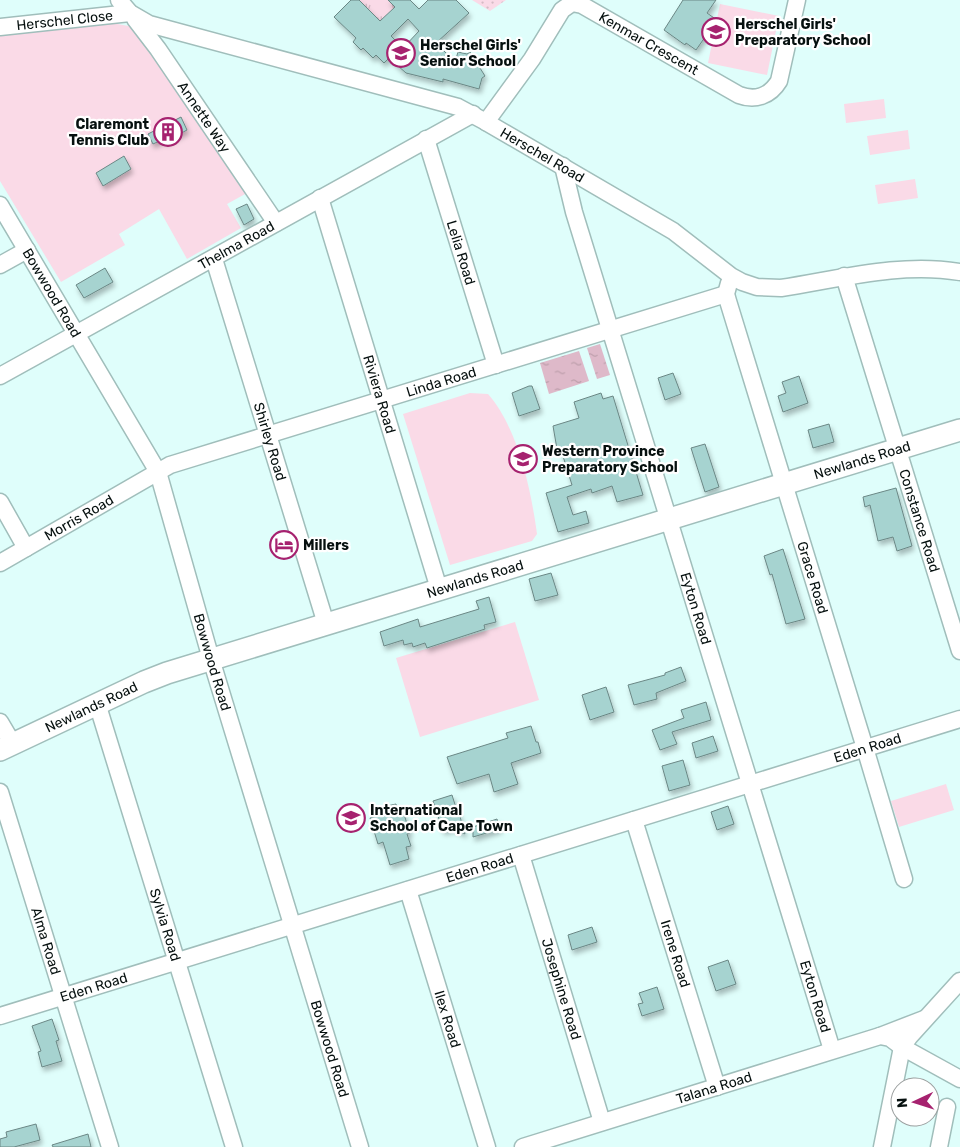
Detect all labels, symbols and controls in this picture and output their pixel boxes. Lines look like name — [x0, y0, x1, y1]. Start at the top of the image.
street label: Herschel Close — [15, 6, 114, 34]
street label: Kenmar Crescent — [596, 8, 702, 79]
place label: Herschel Girls' Preparatory School — [735, 16, 871, 49]
school or university icon: Herschel Girls' Preparatory School — [701, 17, 731, 47]
place label: Herschel Girls' Senior School — [420, 37, 521, 70]
school or university icon: Herschel Girls' Senior School — [386, 38, 416, 68]
street label: Annette Way — [174, 78, 234, 156]
place label: Claremont Tennis Club — [69, 116, 149, 149]
building icon: Claremont Tennis Club — [153, 117, 183, 147]
street label: Herschel Road — [497, 124, 588, 186]
street label: Thelma Road — [195, 217, 277, 273]
street label: Lelia Road — [443, 218, 479, 287]
street label: Bowwood Road — [19, 245, 85, 340]
street label: Riviera Road — [360, 353, 400, 435]
street label: Linda Road — [404, 363, 478, 400]
street label: Shirley Road — [250, 400, 290, 483]
street label: Newlands Road — [812, 437, 913, 483]
place label: Western Province Preparatory School — [542, 443, 678, 476]
school or university icon: Western Province Preparatory School — [508, 444, 538, 474]
street label: Constance Road — [896, 467, 944, 574]
street label: Morris Road — [41, 491, 116, 544]
hotel icon: Millers — [269, 530, 299, 560]
place label: Millers — [303, 537, 349, 554]
street label: Grace Road — [794, 539, 832, 616]
street label: Newlands Road — [424, 556, 525, 601]
street label: Eyton Road — [677, 570, 715, 647]
street label: Bowwood Road — [190, 612, 235, 713]
street label: Newlands Road — [42, 678, 140, 736]
street label: Eden Road — [832, 729, 903, 766]
place label: International School of Cape Town — [370, 802, 513, 835]
school or university icon: International School of Cape Town — [336, 803, 366, 833]
street label: Eden Road — [444, 849, 515, 886]
street label: Sylvia Road — [146, 886, 185, 963]
street label: Alma Road — [28, 905, 65, 977]
street label: Irene Road — [657, 918, 694, 990]
street label: Josephine Road — [538, 936, 585, 1042]
street label: Eyton Road — [796, 958, 835, 1035]
street label: Eden Road — [58, 969, 129, 1005]
street label: Ilex Road — [431, 988, 464, 1050]
street label: Bowwood Road — [307, 998, 353, 1099]
street label: Talana Road — [674, 1068, 754, 1107]
north arrow — [890, 1077, 940, 1127]
text: N — [894, 1097, 911, 1108]

